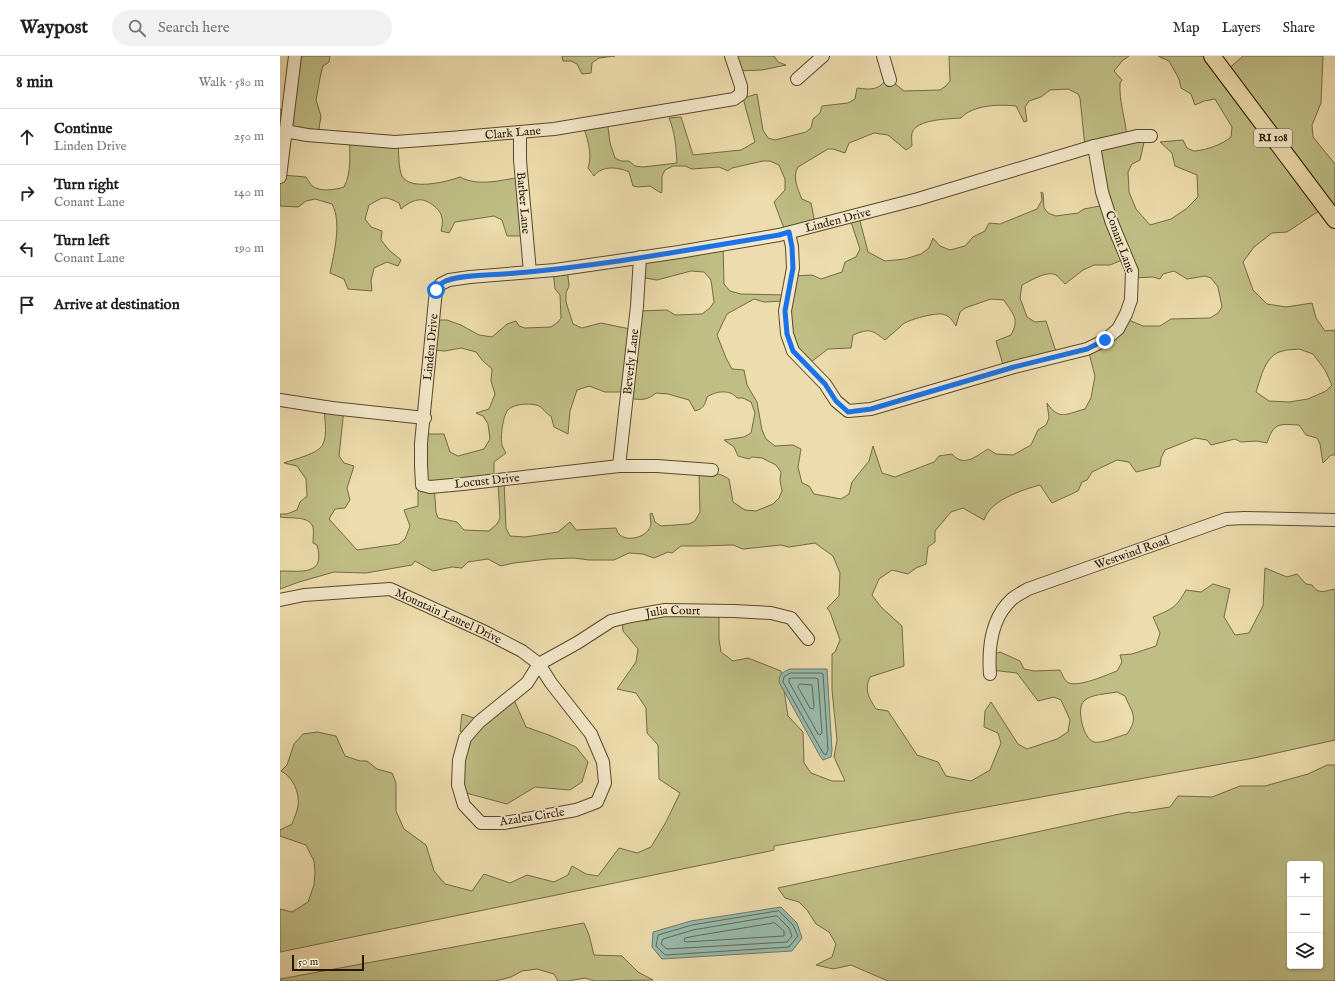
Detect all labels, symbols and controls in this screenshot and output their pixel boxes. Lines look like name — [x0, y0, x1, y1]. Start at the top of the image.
search box — [112, 10, 392, 46]
text: Waypost — [20, 16, 88, 40]
icon: search — [126, 17, 148, 39]
text: Search here — [158, 18, 230, 37]
text: Map — [1173, 19, 1200, 37]
text: Layers — [1222, 19, 1261, 37]
text: Share — [1283, 19, 1315, 37]
text: 8 min — [16, 72, 53, 93]
text: Walk · 580 m — [199, 74, 264, 91]
text: Continue — [54, 119, 112, 138]
street label: Clark Lane — [484, 123, 542, 142]
icon: ahead — [16, 126, 38, 148]
text: 250 m — [234, 128, 264, 145]
road number: RI 108 — [1254, 129, 1292, 147]
text: Linden Drive — [54, 138, 127, 155]
street label: Barber Lane — [514, 171, 534, 235]
text: Turn right — [54, 175, 119, 194]
icon: right — [16, 182, 38, 204]
text: 140 m — [234, 184, 264, 201]
text: Conant Lane — [54, 194, 125, 211]
street label: Linden Drive — [803, 204, 873, 235]
street label: Conant Lane — [1102, 209, 1138, 276]
text: Turn left — [54, 231, 110, 250]
icon: left — [16, 238, 38, 260]
text: 190 m — [234, 240, 264, 257]
text: Conant Lane — [54, 250, 125, 267]
route start — [427, 281, 445, 299]
icon: arrive — [16, 294, 38, 316]
text: Arrive at destination — [54, 295, 180, 314]
street label: Linden Drive — [420, 312, 441, 381]
street label: Beverly Lane — [620, 328, 642, 395]
route end — [1096, 331, 1114, 349]
street label: Locust Drive — [454, 470, 521, 492]
street label: Westwind Road — [1092, 532, 1172, 572]
street label: Mountain Laurel Drive — [393, 585, 505, 647]
street label: Julia Court — [642, 602, 700, 622]
street label: Azalea Circle — [498, 804, 566, 830]
map controls — [1287, 861, 1323, 969]
button: + — [1287, 861, 1323, 897]
button: − — [1287, 897, 1323, 933]
button: layers — [1287, 933, 1323, 969]
scale bar — [292, 953, 364, 972]
text: 50 m — [298, 955, 318, 969]

